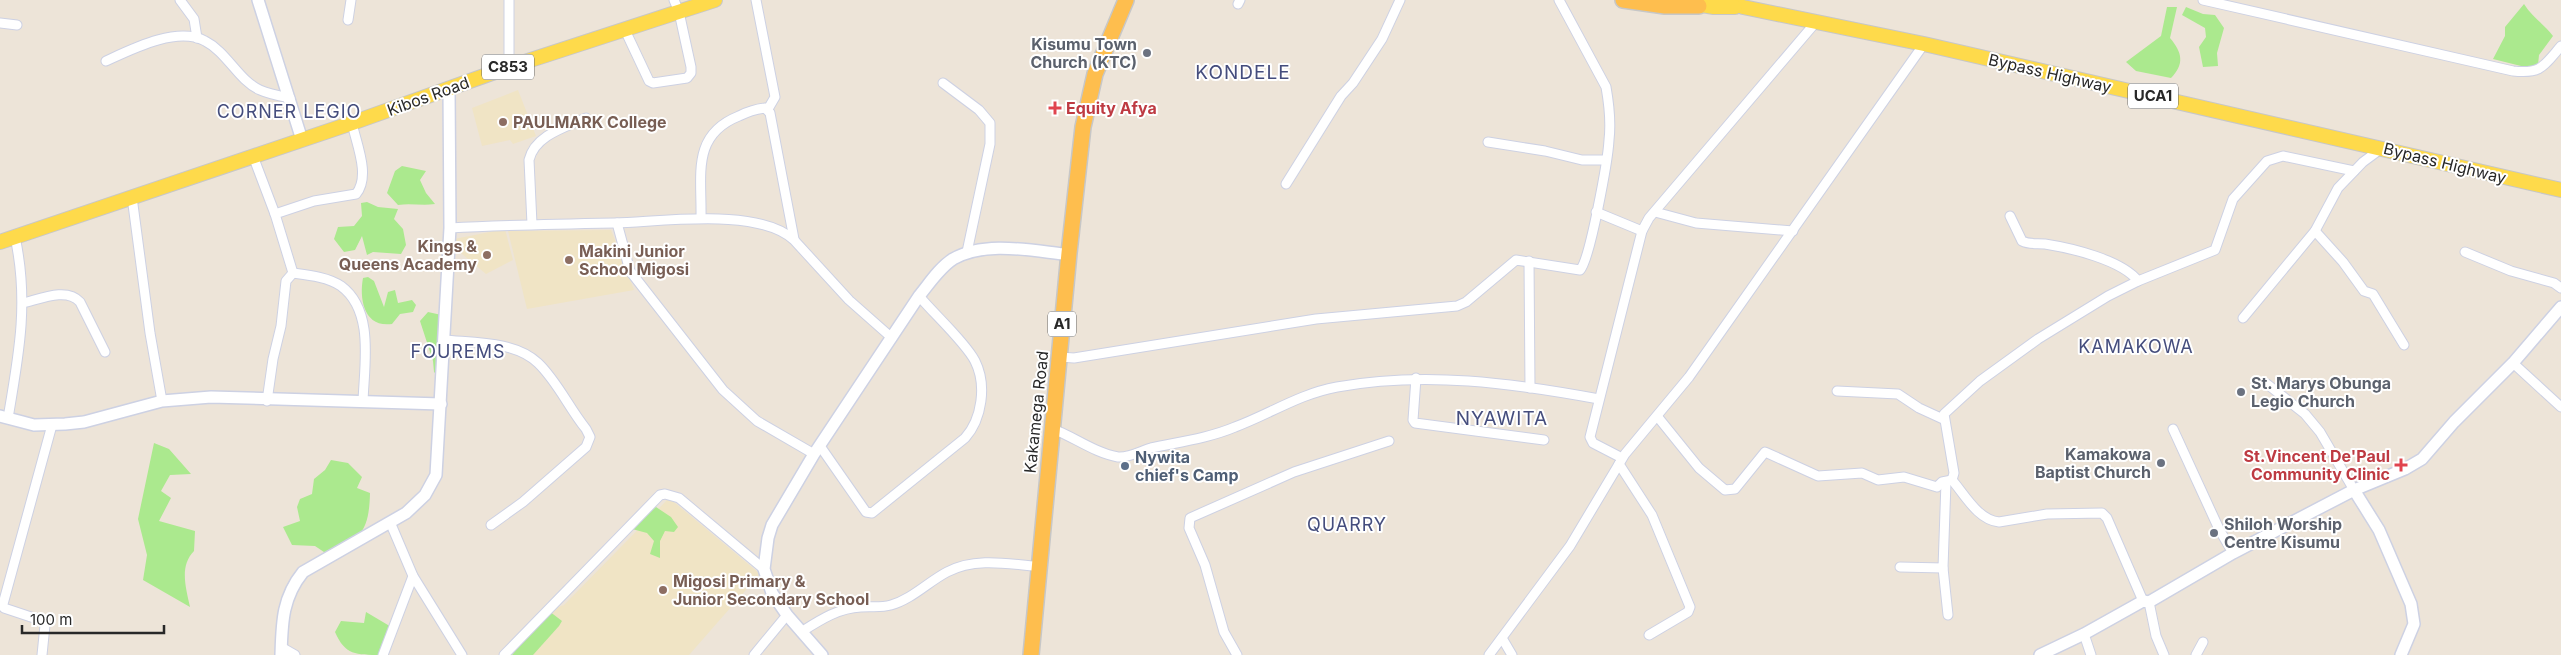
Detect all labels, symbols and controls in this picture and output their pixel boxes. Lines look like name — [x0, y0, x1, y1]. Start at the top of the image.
place label: Kisumu Town Church (KTC) — [1030, 34, 1137, 72]
marker: Kisumu Town Church (KTC) — [1141, 47, 1153, 59]
street label: Bypass Highway — [1987, 49, 2113, 97]
road number: C853 — [482, 54, 534, 80]
district label: KONDELE — [1195, 61, 1291, 84]
street label: Kibos Road — [384, 72, 472, 120]
road number: UCA1 — [2128, 84, 2178, 108]
place label: Equity Afya — [1066, 98, 1157, 118]
district label: CORNER LEGIO — [217, 101, 361, 122]
marker: Equity Afya — [1048, 101, 1062, 115]
place label: PAULMARK College — [513, 112, 667, 132]
marker: PAULMARK College — [497, 116, 509, 128]
street label: Bypass Highway — [2382, 138, 2508, 188]
place label: Kings & Queens Academy — [339, 236, 477, 274]
place label: Makini Junior School Migosi — [579, 241, 689, 279]
marker: Kings & Queens Academy — [481, 249, 493, 261]
marker: Makini Junior School Migosi — [563, 254, 575, 266]
road number: A1 — [1048, 312, 1076, 336]
district label: KAMAKOWA — [2078, 336, 2194, 357]
district label: FOUREMS — [411, 341, 506, 362]
street label: Kakamega Road — [1020, 350, 1052, 474]
place label: St. Marys Obunga Legio Church — [2251, 373, 2391, 411]
marker: St. Marys Obunga Legio Church — [2235, 386, 2247, 398]
district label: NYAWITA — [1456, 407, 1548, 430]
place label: Kamakowa Baptist Church — [2035, 444, 2151, 482]
place label: St.Vincent De'Paul Community Clinic — [2244, 446, 2390, 484]
place label: Nywita chief's Camp — [1135, 447, 1238, 485]
marker: Kamakowa Baptist Church — [2155, 457, 2167, 469]
marker: St.Vincent De'Paul Community Clinic — [2394, 458, 2408, 472]
marker: Nywita chief's Camp — [1119, 460, 1131, 472]
district label: QUARRY — [1307, 514, 1387, 535]
place label: Shiloh Worship Centre Kisumu — [2224, 514, 2342, 552]
marker: Shiloh Worship Centre Kisumu — [2208, 527, 2220, 539]
place label: Migosi Primary & Junior Secondary School — [673, 571, 869, 609]
marker: Migosi Primary & Junior Secondary School — [657, 584, 669, 596]
scale bar — [22, 602, 165, 634]
text: 100 m — [30, 610, 72, 629]

